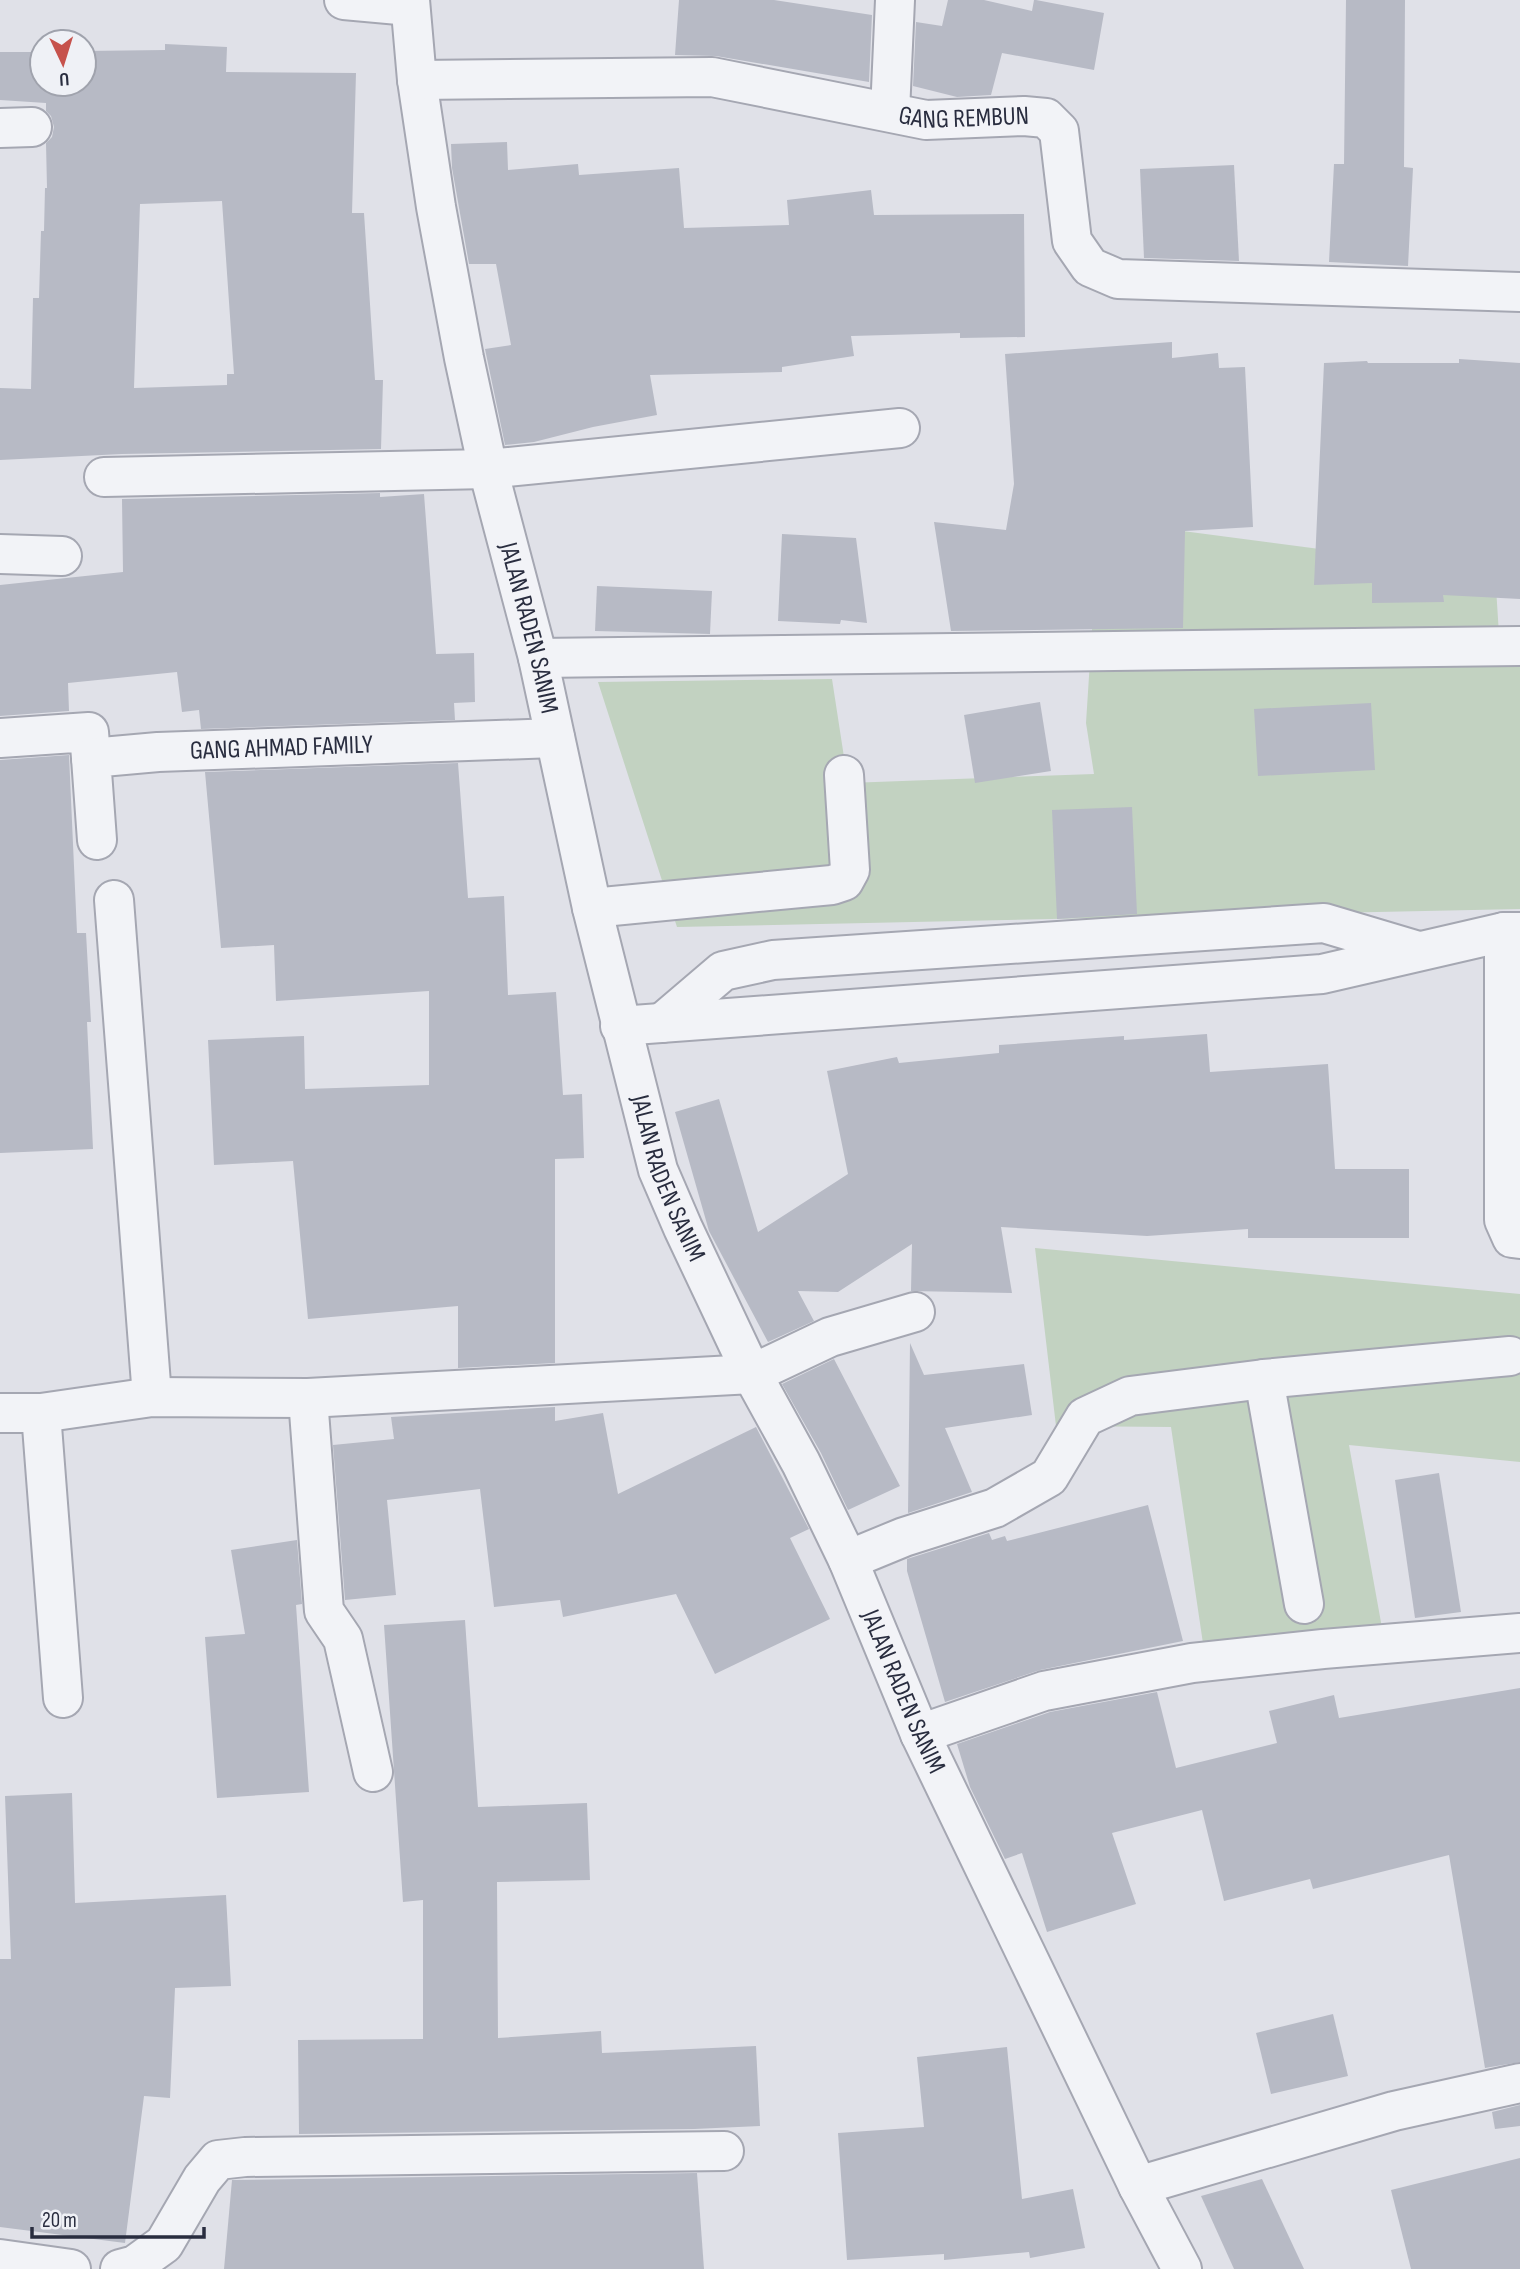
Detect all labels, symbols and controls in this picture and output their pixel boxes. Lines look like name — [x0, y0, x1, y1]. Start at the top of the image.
north arrow — [28, 28, 98, 98]
text: U — [58, 67, 70, 90]
street label: GANG REMBUN — [896, 99, 1029, 136]
street label: JALAN RADEN SANIM — [492, 538, 565, 716]
street label: GANG AHMAD FAMILY — [189, 729, 374, 766]
street label: JALAN RADEN SANIM — [624, 1091, 712, 1266]
street label: JALAN RADEN SANIM — [854, 1604, 952, 1778]
scale bar — [32, 2196, 203, 2240]
text: 20 m — [42, 2208, 77, 2233]

